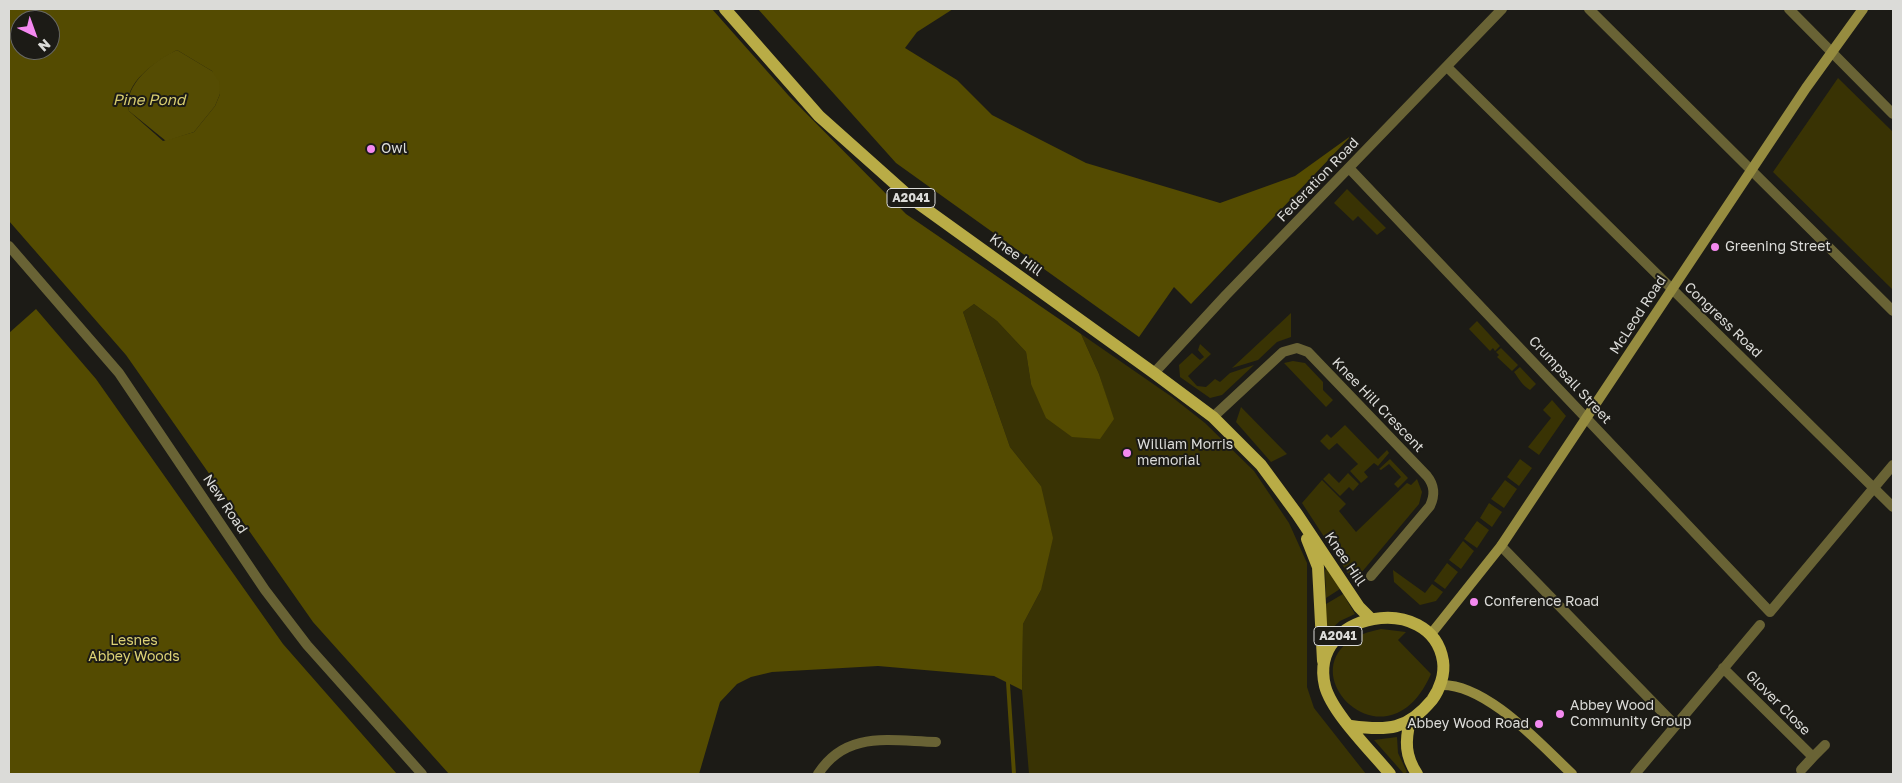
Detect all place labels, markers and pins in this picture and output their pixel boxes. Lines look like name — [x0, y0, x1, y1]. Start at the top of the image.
place label: Owl — [381, 141, 407, 157]
marker: Owl — [365, 143, 377, 155]
place label: Greening Street — [1725, 239, 1831, 255]
marker: Greening Street — [1709, 241, 1721, 253]
place label: William Morris memorial — [1137, 437, 1233, 470]
marker: William Morris memorial — [1121, 447, 1133, 459]
place label: Conference Road — [1484, 594, 1599, 610]
marker: Conference Road — [1468, 596, 1480, 608]
place label: Abbey Wood Community Group — [1570, 698, 1691, 730]
marker: Abbey Wood Community Group — [1554, 708, 1566, 720]
place label: Abbey Wood Road — [1407, 716, 1529, 732]
marker: Abbey Wood Road — [1533, 718, 1545, 730]

